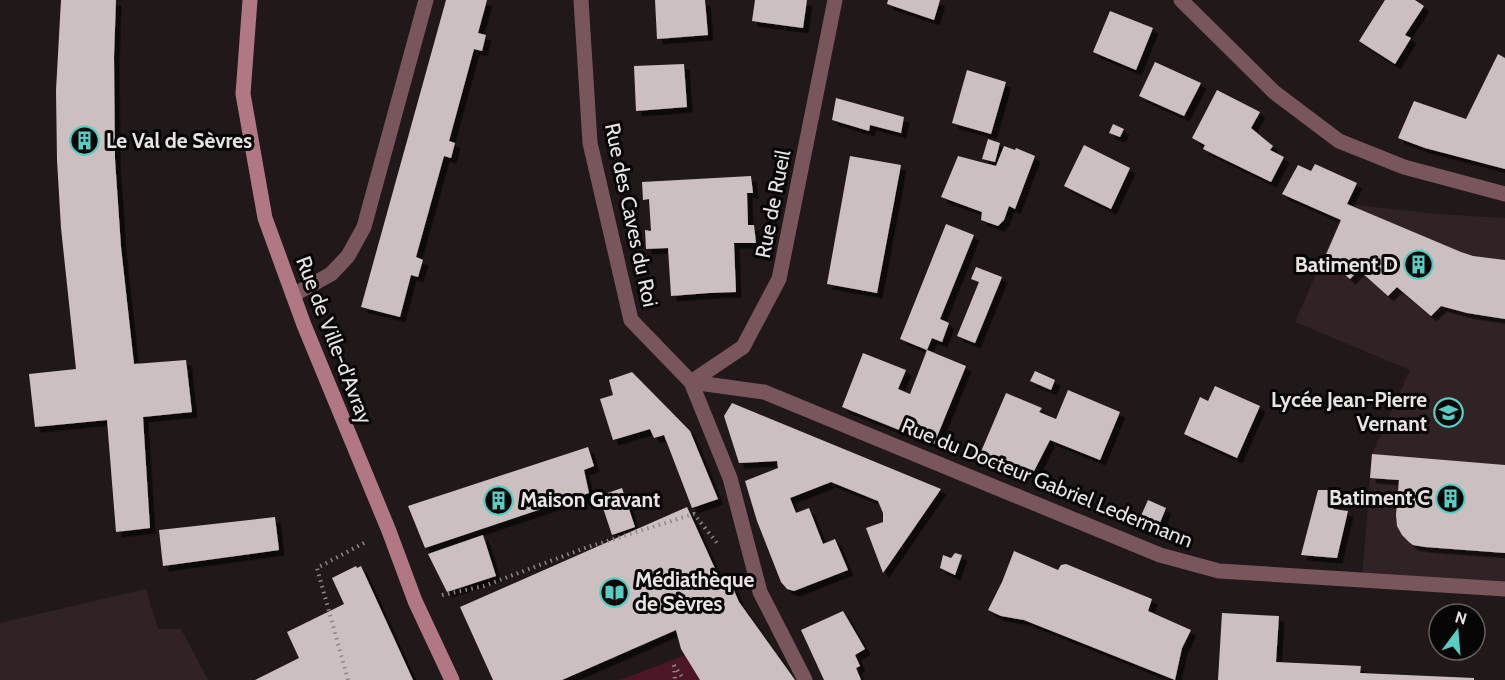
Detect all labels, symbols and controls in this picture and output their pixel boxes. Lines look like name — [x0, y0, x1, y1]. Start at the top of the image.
street label: Rue des Caves du Roi — [600, 121, 663, 309]
building icon: Le Val de Sèvres — [69, 125, 101, 157]
place label: Le Val de Sèvres — [106, 128, 252, 153]
street label: Rue de Rueil — [750, 148, 795, 260]
building icon: Batiment D — [1403, 249, 1435, 281]
place label: Batiment D — [1295, 252, 1398, 277]
street label: Rue de Ville-d'Avray — [291, 253, 378, 427]
place label: Lycée Jean-Pierre Vernant — [1271, 387, 1427, 436]
school or university icon: Lycée Jean-Pierre Vernant — [1432, 396, 1464, 428]
street label: Rue du Docteur Gabriel Ledermann — [898, 412, 1197, 553]
building icon: Batiment C — [1435, 482, 1467, 514]
building icon: Maison Gravant — [483, 484, 515, 516]
place label: Batiment C — [1329, 485, 1430, 510]
place label: Maison Gravant — [520, 487, 660, 512]
place label: Médiathèque de Sèvres — [635, 567, 755, 616]
library icon: Médiathèque de Sèvres — [598, 576, 630, 608]
north arrow — [1427, 602, 1487, 662]
text: N — [1453, 607, 1469, 629]

